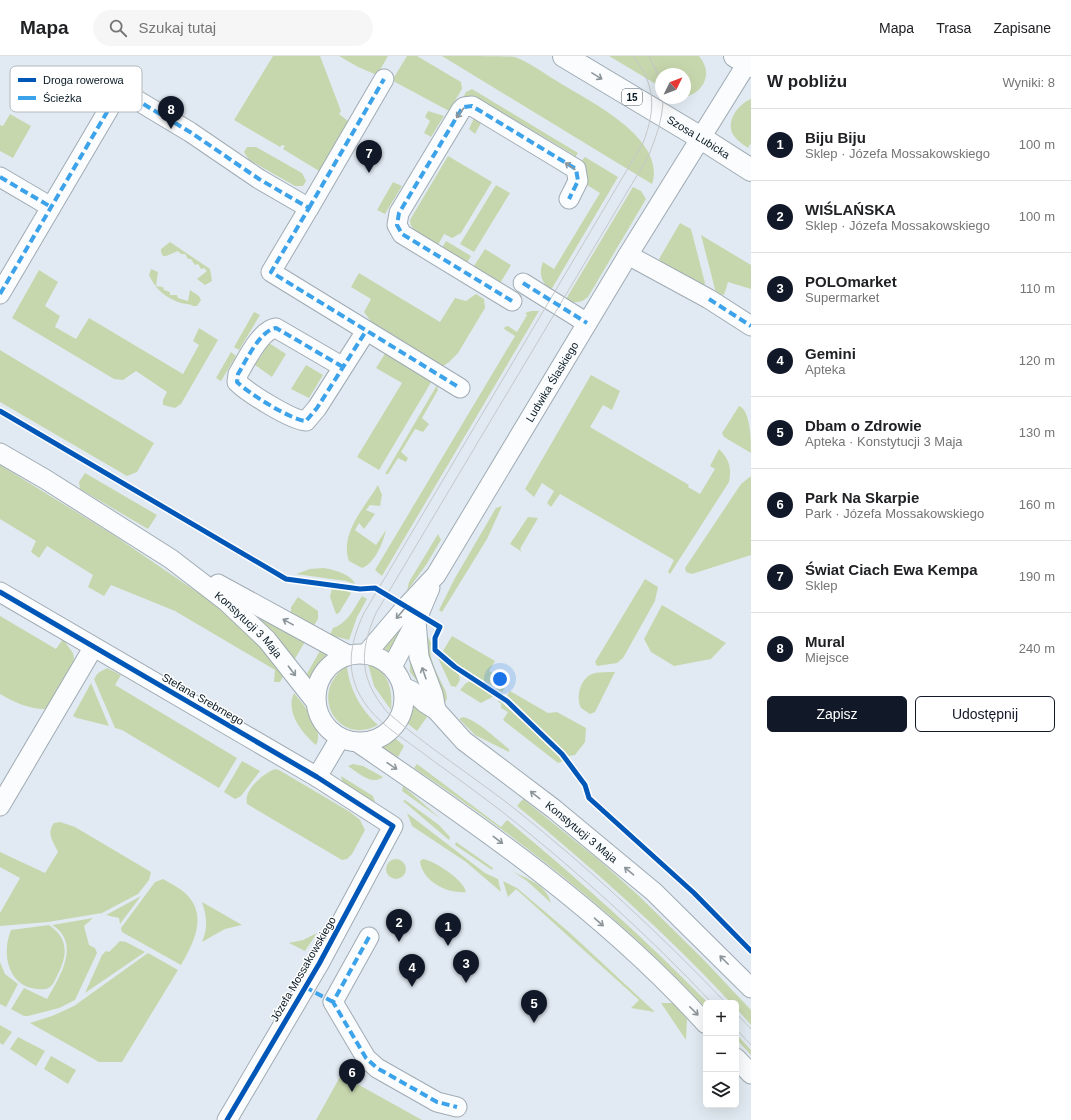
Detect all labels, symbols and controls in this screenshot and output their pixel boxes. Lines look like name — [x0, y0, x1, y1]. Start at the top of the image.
search box — [93, 10, 373, 46]
text: Mapa — [20, 17, 69, 38]
icon: search — [107, 17, 129, 39]
text: Szukaj tutaj — [139, 19, 216, 36]
text: Mapa — [879, 20, 914, 36]
text: Trasa — [936, 20, 971, 36]
text: Zapisane — [993, 20, 1051, 36]
legend — [10, 66, 142, 112]
north arrow — [655, 68, 691, 104]
one-way arrow — [591, 72, 603, 80]
text: W pobliżu — [767, 72, 847, 91]
text: Droga rowerowa — [43, 74, 125, 86]
text: Wyniki: 8 — [1002, 75, 1055, 90]
road number: 15 — [622, 89, 642, 105]
text: Ścieżka — [43, 92, 82, 104]
pin: 8 — [158, 96, 184, 129]
one-way arrow — [456, 107, 464, 118]
street label: Szosa Lubicka — [665, 113, 733, 161]
text: Biju Biju — [805, 129, 866, 146]
text: 1 — [776, 137, 784, 152]
text: 100 m — [1019, 137, 1055, 152]
pin: 7 — [356, 140, 382, 173]
text: Sklep · Józefa Mossakowskiego — [805, 146, 990, 161]
one-way arrow — [565, 162, 576, 170]
text: WIŚLAŃSKA — [805, 201, 896, 218]
text: 2 — [776, 209, 784, 224]
text: 100 m — [1019, 209, 1055, 224]
text: Sklep · Józefa Mossakowskiego — [805, 218, 990, 233]
text: POLOmarket — [805, 273, 897, 290]
text: 3 — [776, 281, 784, 296]
text: 110 m — [1020, 281, 1055, 296]
text: Supermarket — [805, 290, 879, 305]
street label: Ludwika Ślaskiego — [523, 340, 581, 424]
text: Gemini — [805, 345, 856, 362]
text: 4 — [776, 353, 784, 368]
text: 120 m — [1019, 353, 1055, 368]
text: Apteka — [805, 362, 845, 377]
text: Dbam o Zdrowie — [805, 417, 922, 434]
text: 5 — [776, 425, 784, 440]
text: 130 m — [1019, 425, 1055, 440]
text: Apteka · Konstytucji 3 Maja — [805, 434, 963, 449]
text: Park Na Skarpie — [805, 489, 919, 506]
text: 6 — [776, 497, 784, 512]
text: 160 m — [1019, 497, 1055, 512]
text: Park · Józefa Mossakowskiego — [805, 506, 984, 521]
text: Świat Ciach Ewa Kempa — [805, 561, 978, 578]
text: 7 — [776, 569, 784, 584]
text: 190 m — [1019, 569, 1055, 584]
text: Sklep — [805, 578, 838, 593]
street label: Konstytucji 3 Maja — [213, 589, 285, 661]
one-way arrow — [395, 608, 404, 619]
one-way arrow — [282, 617, 294, 625]
text: Mural — [805, 633, 845, 650]
text: 8 — [776, 641, 784, 656]
text: 240 m — [1019, 641, 1055, 656]
text: Miejsce — [805, 650, 849, 665]
one-way arrow — [287, 665, 296, 676]
one-way arrow — [420, 667, 427, 680]
your location — [490, 669, 510, 689]
street label: Stefana Srebrnego — [160, 671, 246, 727]
button: Zapisz — [767, 696, 907, 732]
button: Udostępnij — [915, 696, 1055, 732]
one-way arrow — [386, 762, 397, 770]
one-way arrow — [530, 791, 541, 800]
street label: Konstytucji 3 Maja — [543, 799, 620, 866]
one-way arrow — [493, 836, 504, 845]
one-way arrow — [624, 867, 634, 876]
pin: 2 — [386, 909, 412, 942]
pin: 1 — [435, 913, 461, 946]
street label: Józefa Mossakowskiego — [268, 914, 338, 1024]
one-way arrow — [594, 918, 604, 927]
pin: 3 — [453, 950, 479, 983]
pin: 4 — [399, 954, 425, 987]
one-way arrow — [719, 955, 729, 965]
pin: 5 — [521, 990, 547, 1023]
map controls — [703, 1000, 739, 1108]
button: + — [703, 1000, 739, 1036]
one-way arrow — [689, 1006, 699, 1016]
button: − — [703, 1036, 739, 1072]
pin: 6 — [339, 1059, 365, 1092]
button: layers — [703, 1072, 739, 1108]

